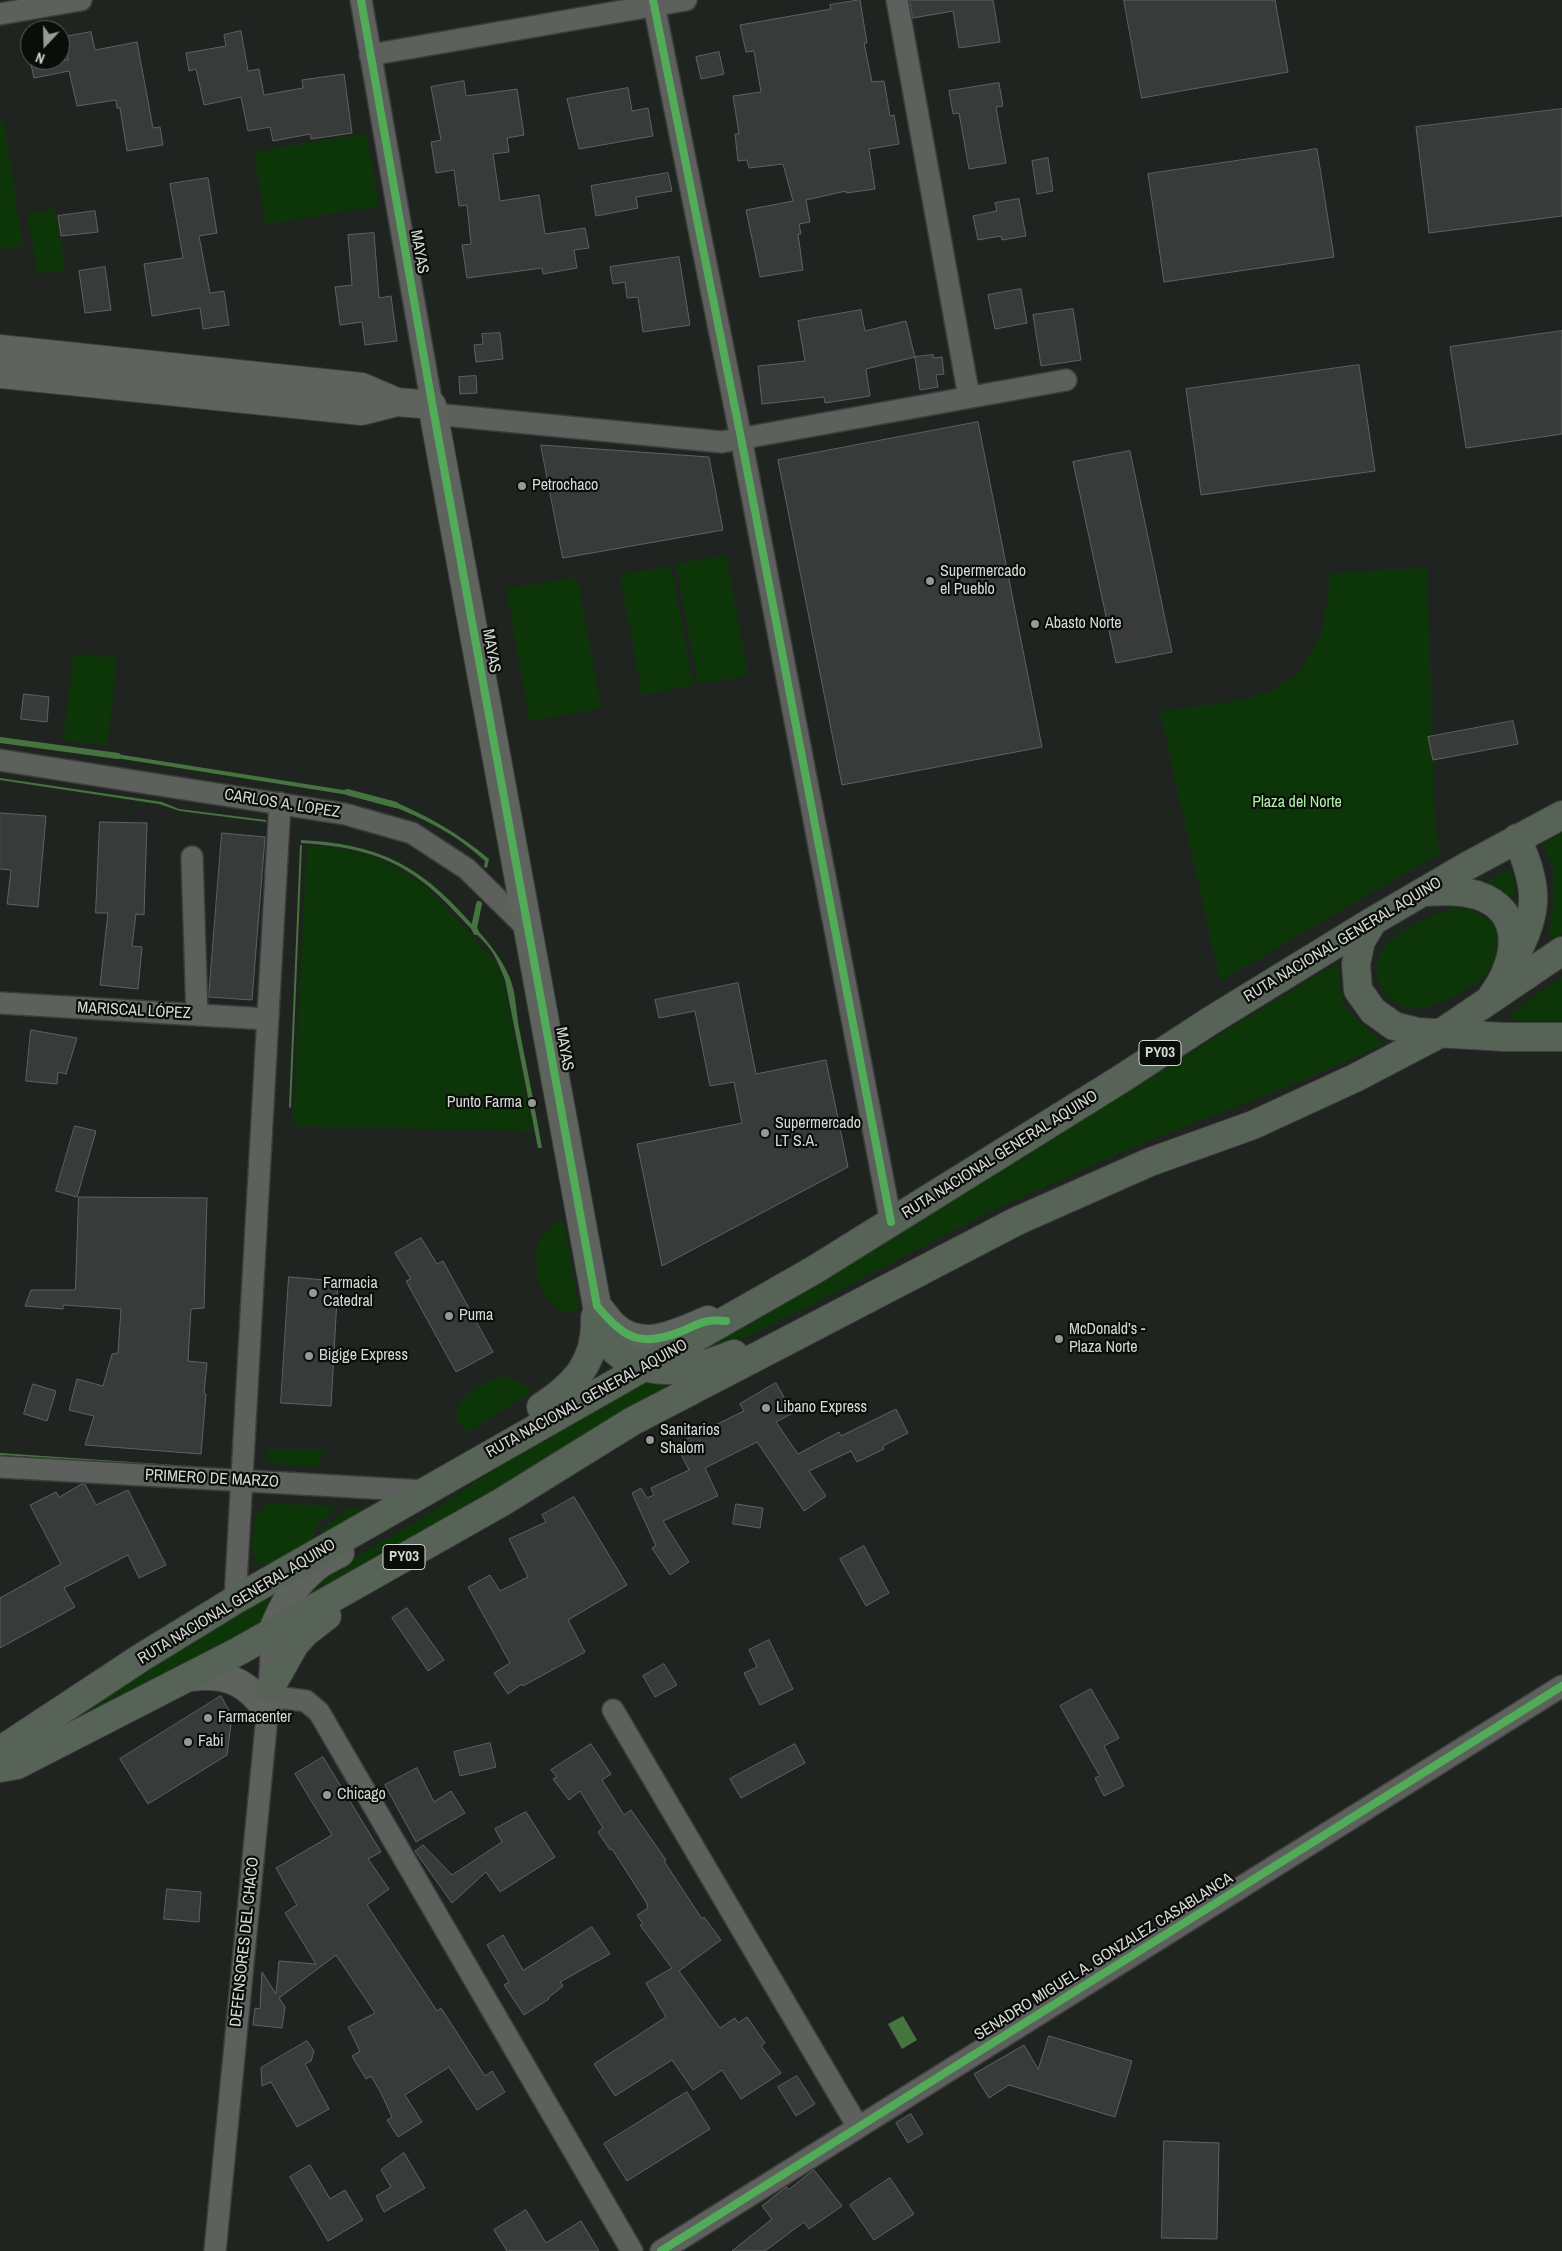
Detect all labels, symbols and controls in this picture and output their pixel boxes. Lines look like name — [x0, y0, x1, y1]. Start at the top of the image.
north arrow — [20, 20, 70, 70]
text: N — [33, 48, 47, 68]
street label: MAYAS — [406, 229, 432, 275]
place label: Petrochaco — [532, 476, 598, 496]
marker: Petrochaco — [516, 480, 528, 492]
place label: Supermercado el Pueblo — [940, 562, 1026, 600]
marker: Supermercado el Pueblo — [924, 575, 936, 587]
place label: Abasto Norte — [1045, 614, 1122, 634]
marker: Abasto Norte — [1029, 618, 1041, 630]
street label: MAYAS — [478, 628, 504, 674]
street label: CARLOS A. LOPEZ — [223, 785, 341, 823]
park label: Plaza del Norte — [1252, 793, 1342, 813]
street label: RUTA NACIONAL GENERAL AQUINO — [1241, 873, 1445, 1007]
street label: MARISCAL LÓPEZ — [77, 998, 191, 1024]
street label: MAYAS — [551, 1026, 577, 1072]
road number: PY03 — [1139, 1040, 1181, 1066]
street label: RUTA NACIONAL GENERAL AQUINO — [899, 1087, 1101, 1223]
place label: Punto Farma — [447, 1093, 522, 1113]
marker: Punto Farma — [526, 1097, 538, 1109]
place label: Supermercado LT S.A. — [775, 1114, 861, 1152]
marker: Supermercado LT S.A. — [759, 1127, 771, 1139]
place label: Farmacia Catedral — [323, 1274, 378, 1312]
marker: Farmacia Catedral — [307, 1287, 319, 1299]
place label: Puma — [459, 1306, 493, 1326]
marker: Puma — [443, 1310, 455, 1322]
place label: McDonald’s - Plaza Norte — [1069, 1320, 1145, 1358]
marker: McDonald’s - Plaza Norte — [1053, 1333, 1065, 1345]
street label: RUTA NACIONAL GENERAL AQUINO — [483, 1336, 691, 1462]
place label: Bigige Express — [319, 1346, 408, 1366]
marker: Bigige Express — [303, 1350, 315, 1362]
place label: Libano Express — [776, 1398, 867, 1418]
marker: Libano Express — [760, 1402, 772, 1414]
place label: Sanitarios Shalom — [660, 1421, 720, 1459]
marker: Sanitarios Shalom — [644, 1434, 656, 1446]
street label: PRIMERO DE MARZO — [145, 1466, 279, 1492]
street label: RUTA NACIONAL GENERAL AQUINO — [135, 1535, 339, 1669]
road number: PY03 — [383, 1544, 425, 1570]
place label: Farmacenter — [218, 1708, 292, 1728]
marker: Farmacenter — [202, 1712, 214, 1724]
place label: Fabi — [198, 1732, 224, 1752]
marker: Fabi — [182, 1736, 194, 1748]
place label: Chicago — [337, 1785, 386, 1805]
marker: Chicago — [321, 1789, 333, 1801]
street label: DEFENSORES DEL CHACO — [227, 1856, 263, 2028]
street label: SENADRO MIGUEL A. GONZALEZ CASABLANCA — [971, 1869, 1237, 2045]

